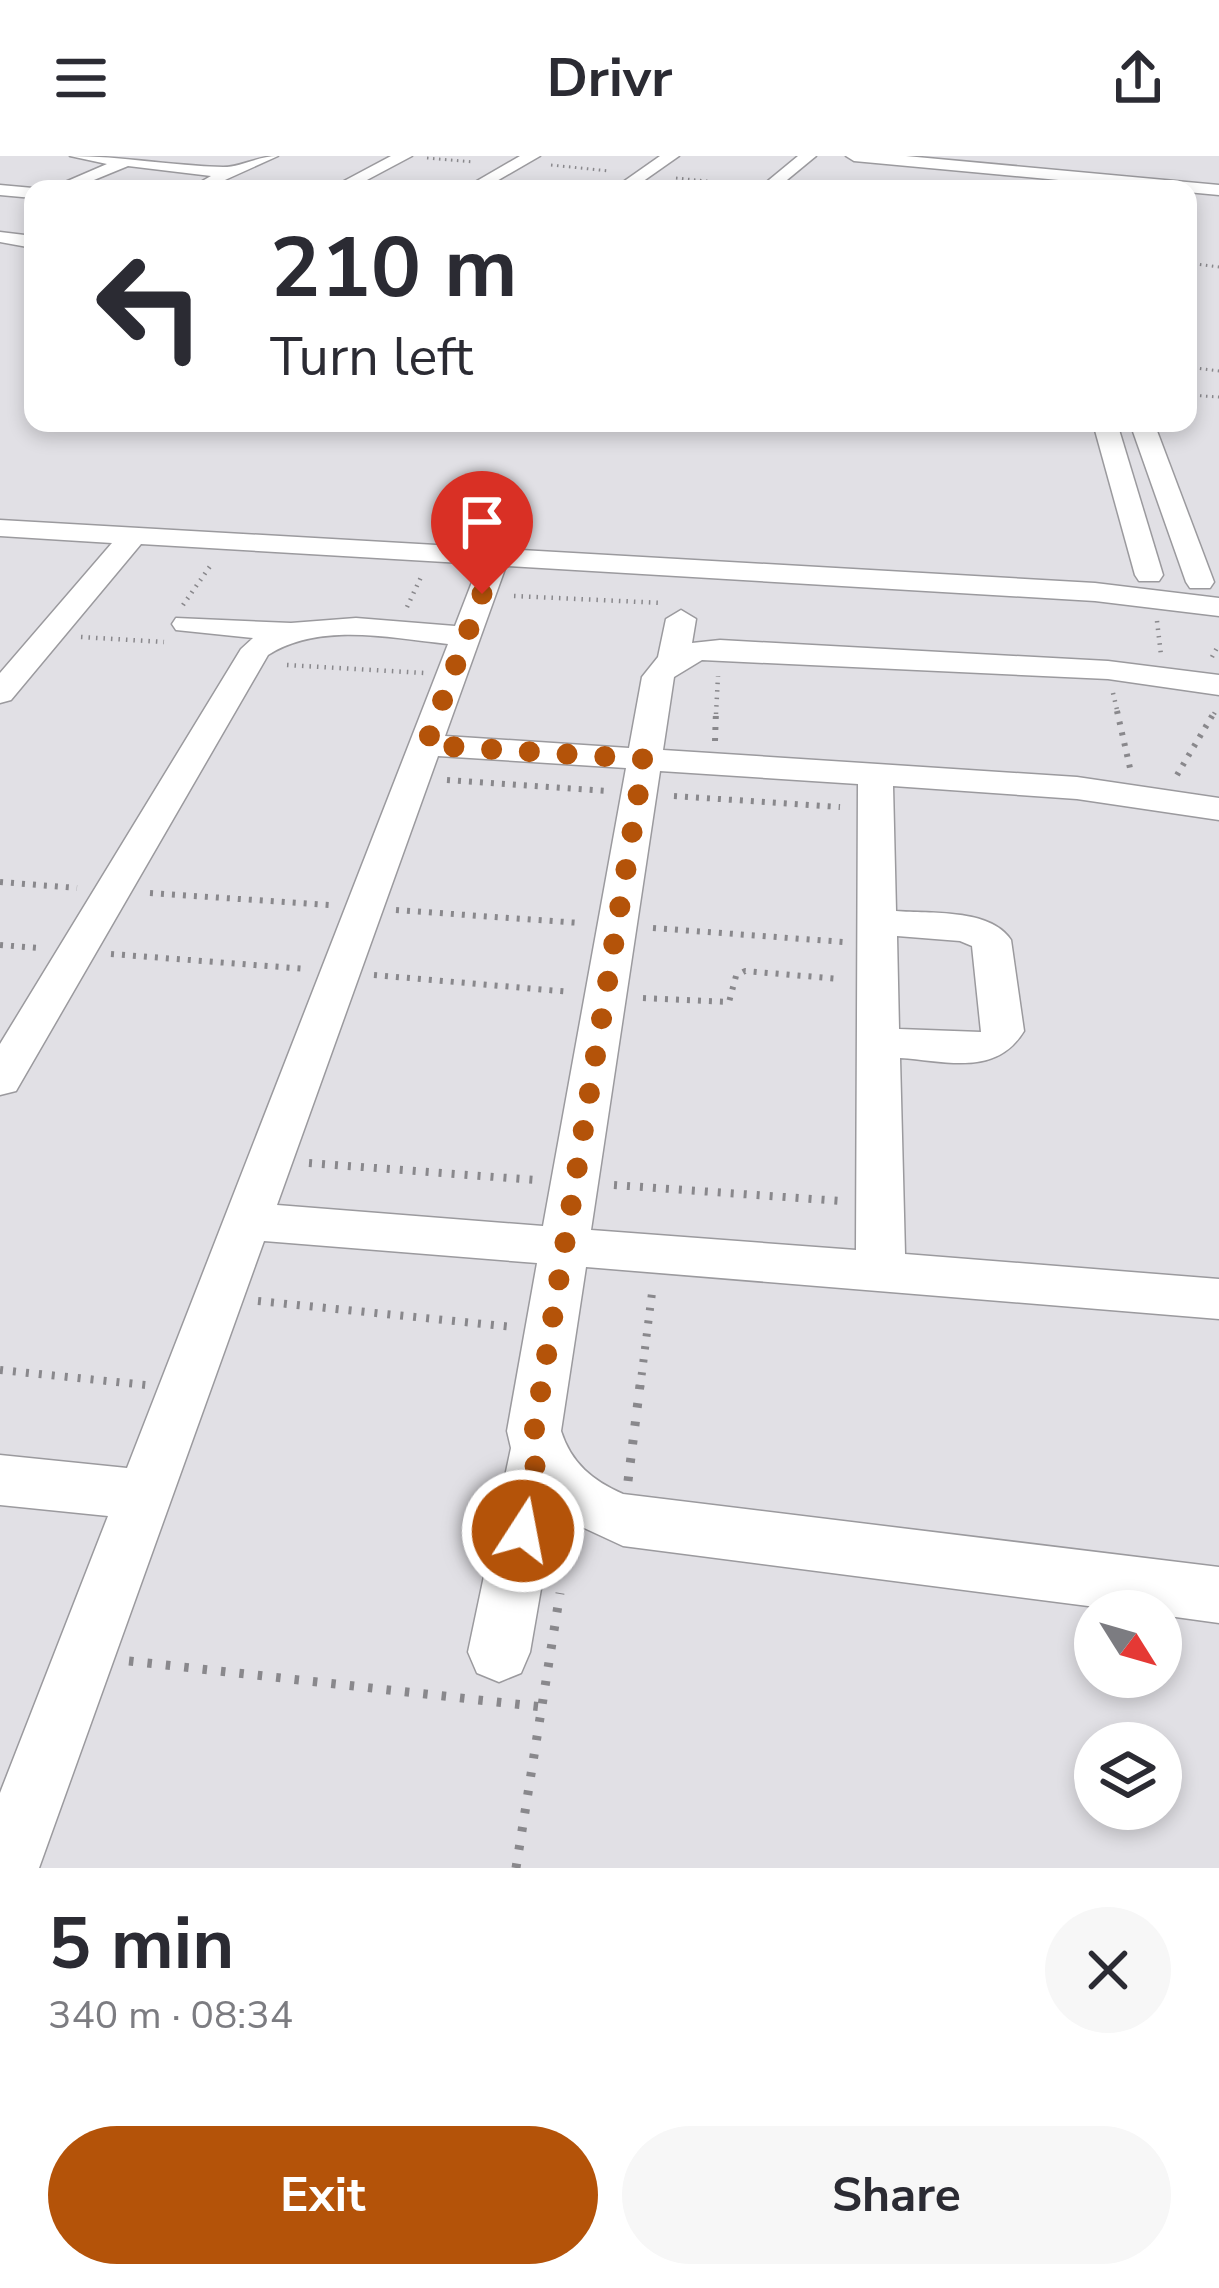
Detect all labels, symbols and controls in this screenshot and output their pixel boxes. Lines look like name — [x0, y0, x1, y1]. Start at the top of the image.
text: Drivr — [547, 41, 672, 115]
icon: menu — [48, 45, 114, 111]
icon: share — [1105, 45, 1171, 111]
text: 210 m — [270, 211, 518, 326]
icon: left — [72, 228, 228, 384]
text: Turn left — [270, 320, 473, 394]
pin — [431, 471, 533, 594]
icon: arrive — [449, 489, 515, 555]
position arrow — [460, 1468, 586, 1594]
north arrow — [1074, 1590, 1182, 1698]
map controls — [1074, 1590, 1182, 1830]
button: layers — [1074, 1722, 1182, 1830]
text: 5 min — [48, 1895, 234, 1993]
button: close — [1045, 1907, 1171, 2033]
text: 340 m · 08:34 — [48, 1989, 293, 2042]
button: Exit — [48, 2126, 598, 2264]
button: Share — [622, 2126, 1171, 2264]

